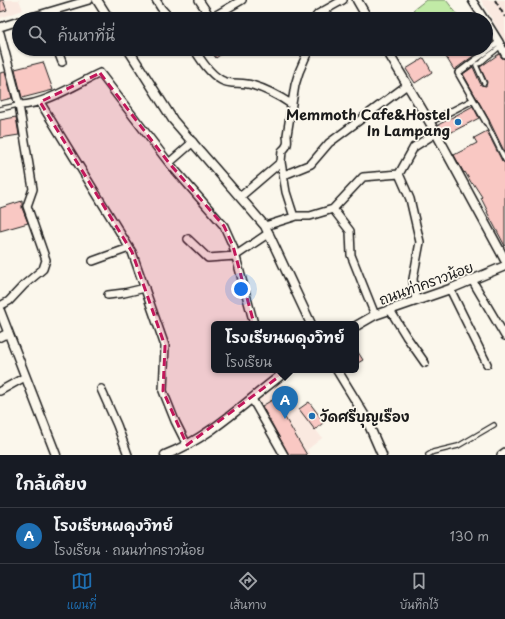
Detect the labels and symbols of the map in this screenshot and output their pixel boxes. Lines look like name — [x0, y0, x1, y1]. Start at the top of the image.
place label: Memmoth Cafe&Hostel In Lampang — [286, 104, 450, 141]
marker: Memmoth Cafe&Hostel In Lampang — [453, 117, 463, 127]
street label: ถนนท่าคราวน้อย — [376, 256, 476, 310]
your location — [231, 279, 251, 299]
pin: A — [272, 386, 298, 419]
place label: วัดศรีบุญเรือง — [320, 406, 410, 428]
marker: วัดศรีบุญเรือง — [307, 411, 317, 421]

